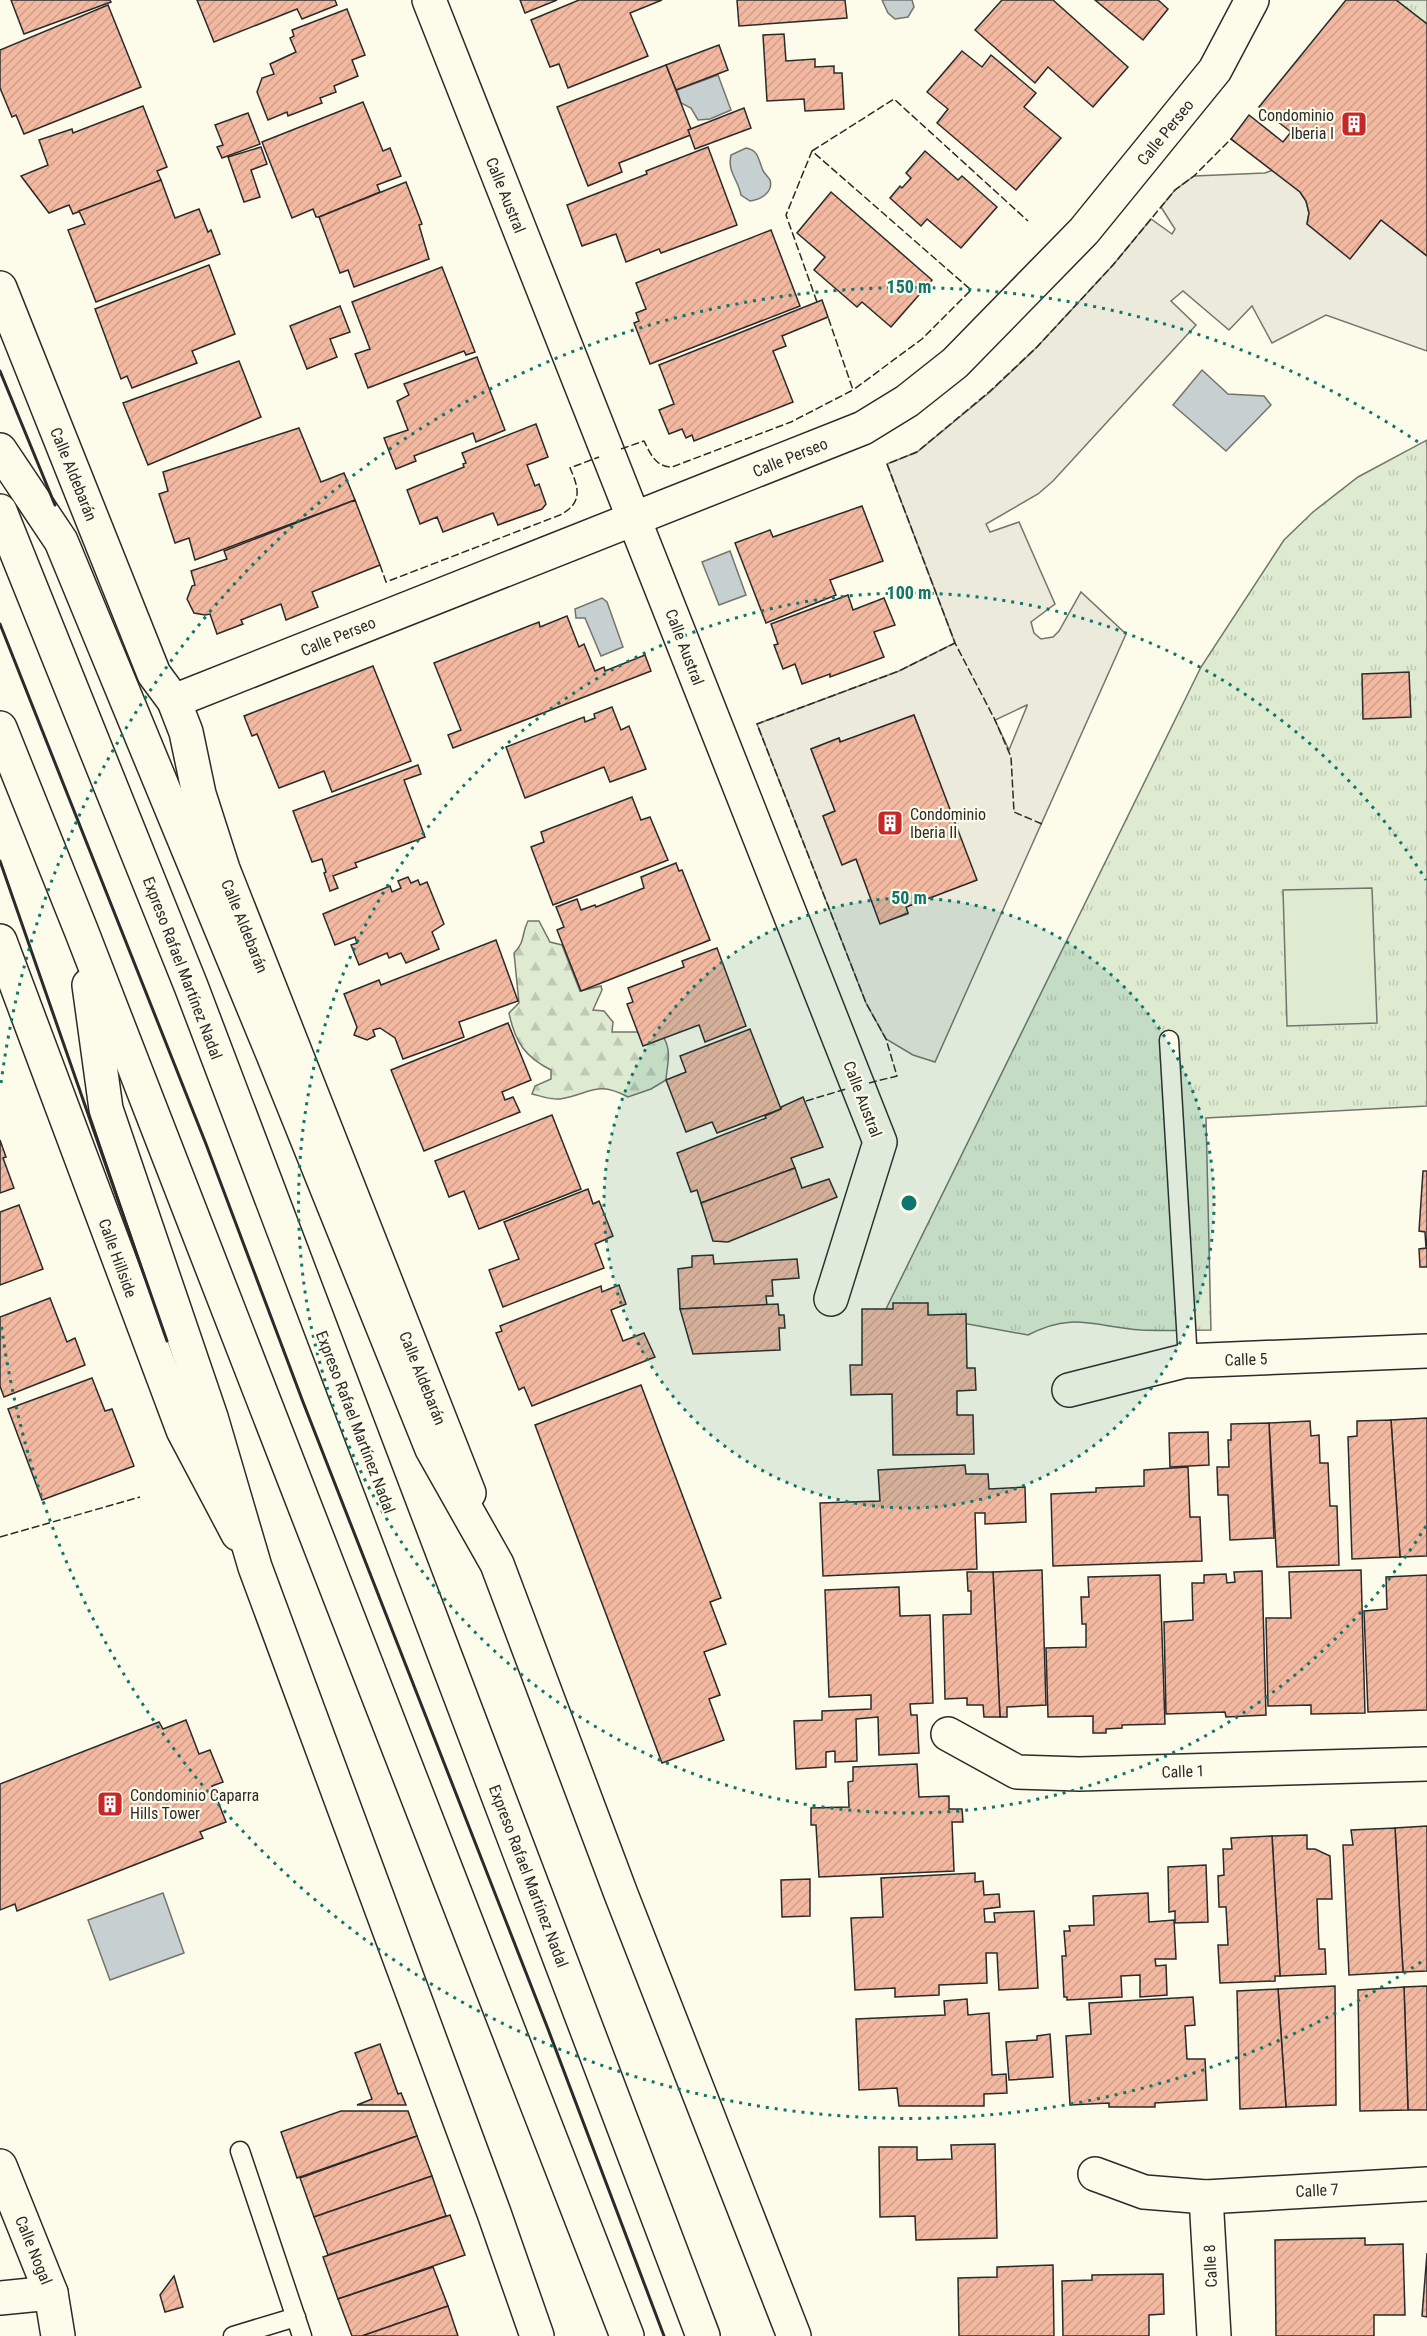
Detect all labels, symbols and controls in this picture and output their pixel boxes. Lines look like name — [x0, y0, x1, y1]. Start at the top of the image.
street label: Calle Perseo — [1133, 96, 1198, 169]
place label: Condominio Iberia I — [1258, 106, 1334, 143]
building icon: Condominio Iberia I — [1339, 109, 1369, 139]
street label: Calle Austral — [482, 155, 529, 236]
text: 150 m — [887, 276, 931, 297]
street label: Calle Aldebarán — [46, 425, 101, 524]
street label: Calle Perseo — [750, 434, 830, 481]
text: 100 m — [887, 582, 931, 603]
street label: Calle Austral — [661, 606, 708, 688]
street label: Calle Perseo — [298, 613, 378, 660]
place label: Condominio Iberia II — [910, 805, 986, 842]
building icon: Condominio Iberia II — [875, 808, 905, 838]
street label: Expreso Rafael Martínez Nadal — [139, 874, 226, 1062]
street label: Calle Aldebarán — [217, 877, 272, 976]
text: 50 m — [891, 887, 927, 908]
street label: Calle Austral — [839, 1058, 886, 1140]
centre of rings — [899, 1193, 919, 1213]
street label: Calle Hillside — [94, 1216, 141, 1300]
street label: Expreso Rafael Martínez Nadal — [312, 1328, 399, 1516]
street label: Calle Aldebarán — [395, 1329, 450, 1428]
street label: Calle 5 — [1224, 1349, 1268, 1370]
street label: Calle 1 — [1161, 1761, 1205, 1782]
street label: Expreso Rafael Martínez Nadal — [485, 1782, 572, 1970]
place label: Condominio Caparra Hills Tower — [130, 1786, 259, 1823]
building icon: Condominio Caparra Hills Tower — [95, 1789, 125, 1819]
street label: Calle 7 — [1295, 2180, 1339, 2201]
street label: Calle Nogal — [11, 2213, 56, 2287]
street label: Calle 8 — [1200, 2244, 1221, 2288]

